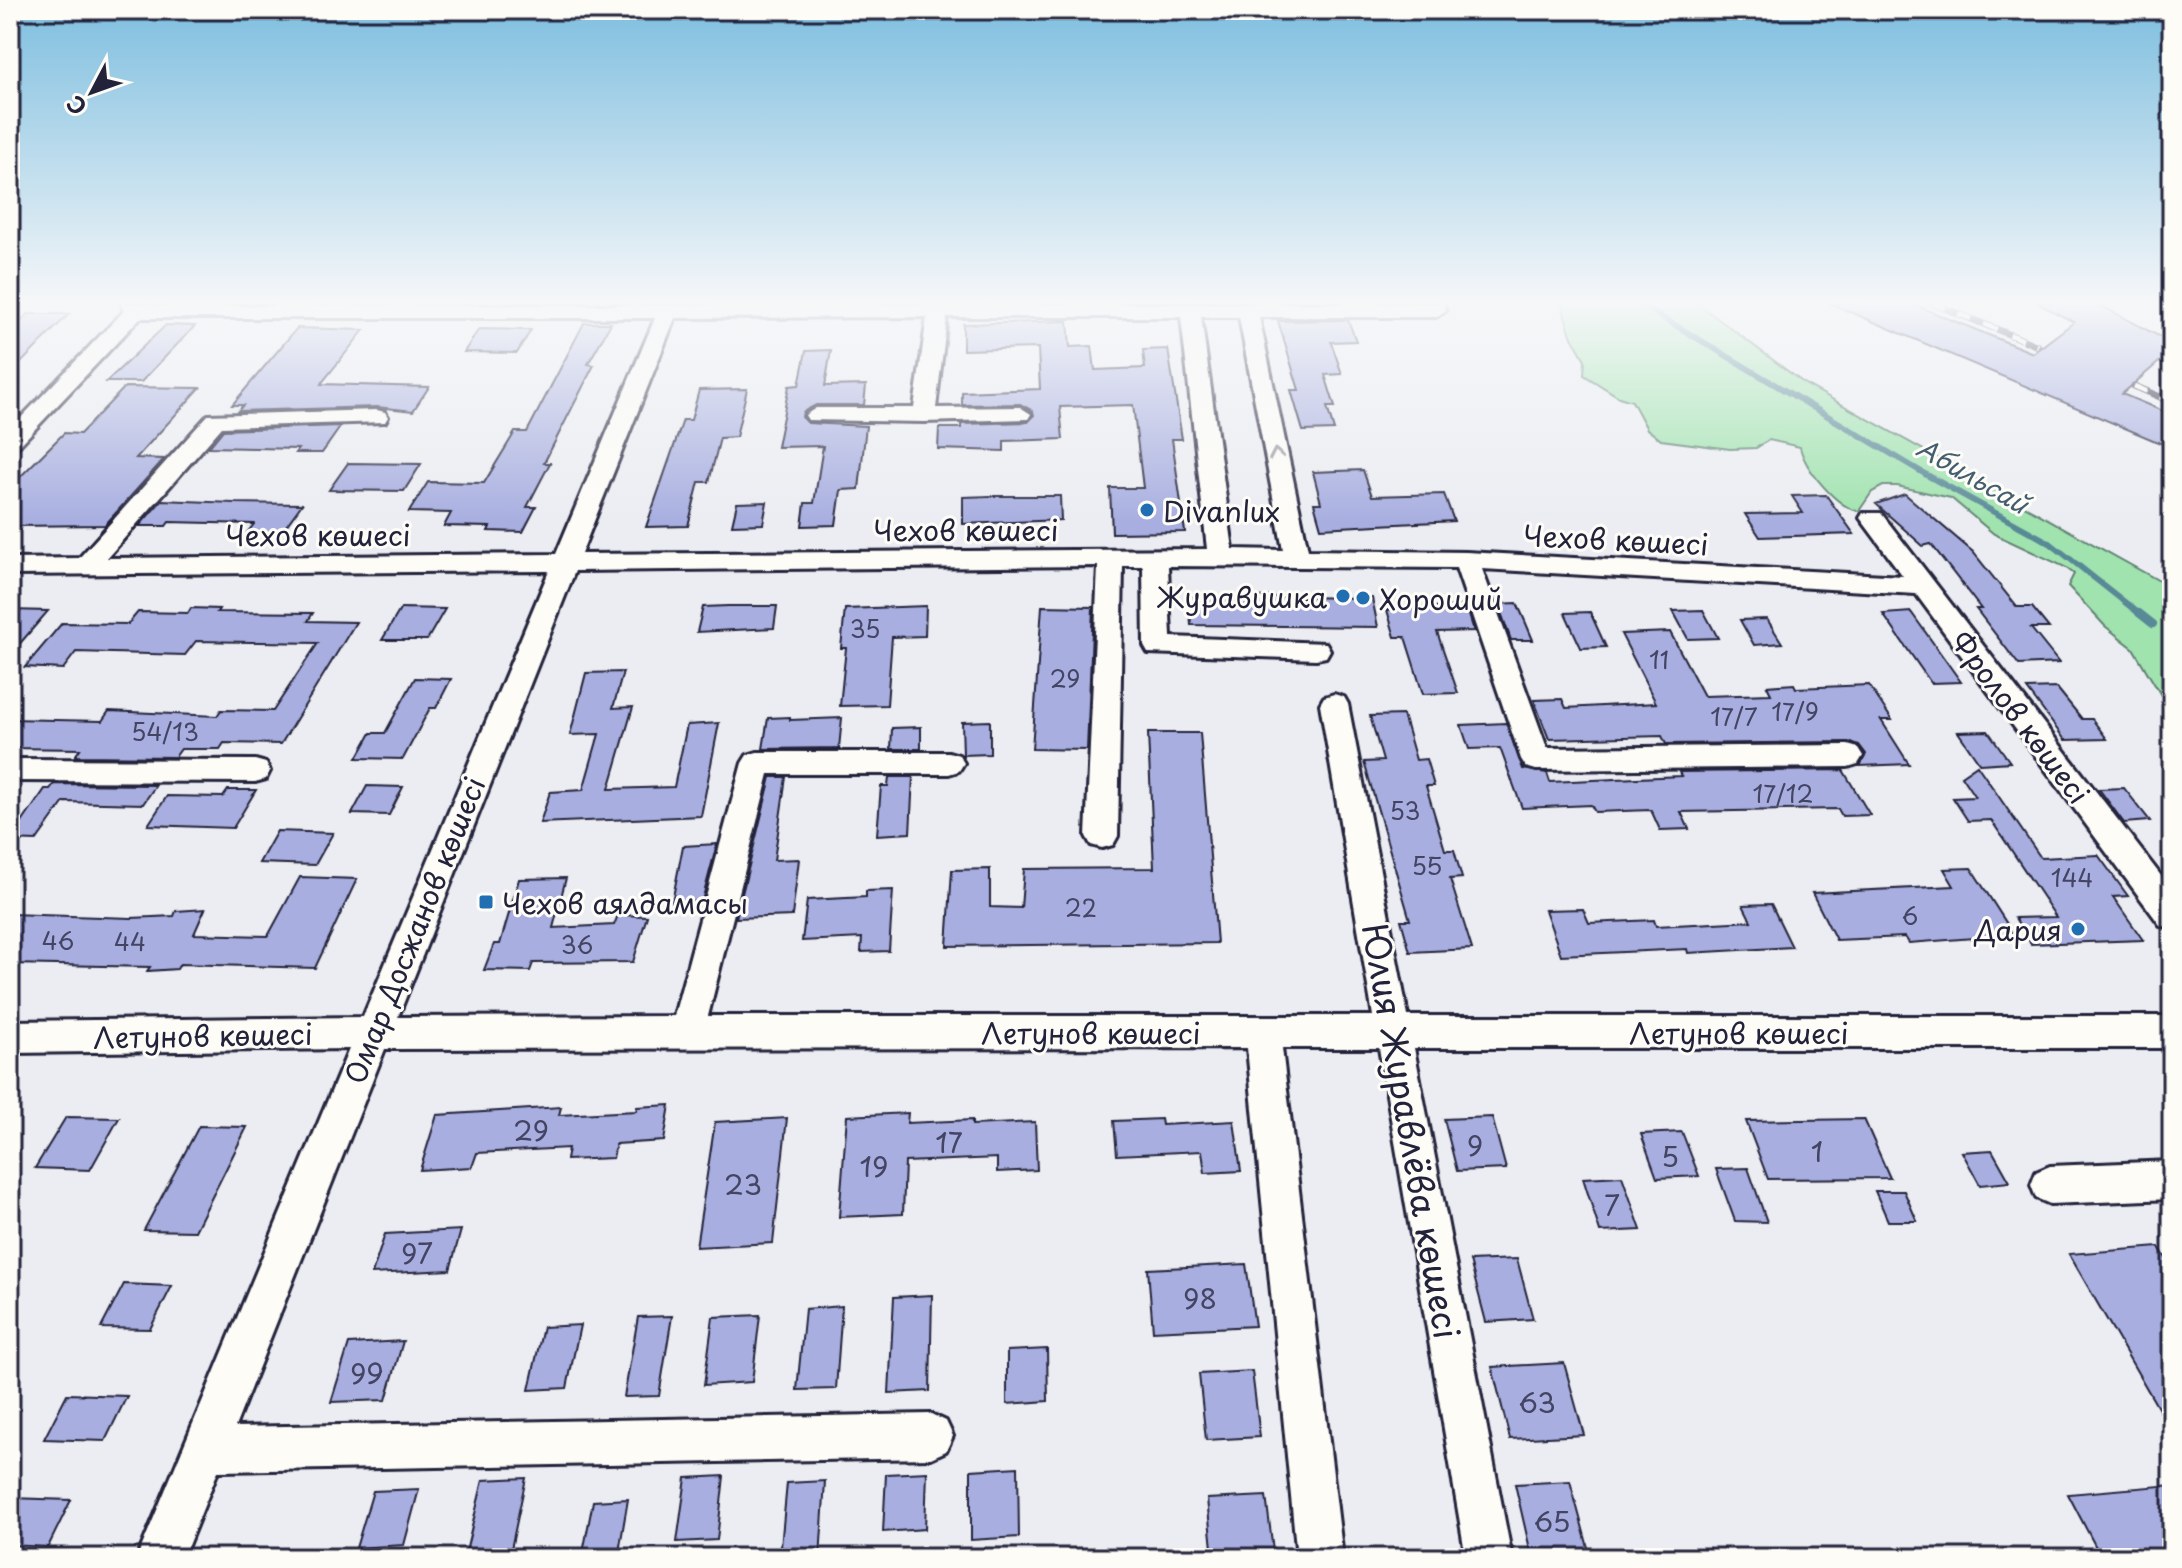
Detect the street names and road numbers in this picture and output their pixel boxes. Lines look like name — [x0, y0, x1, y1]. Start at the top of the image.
street label: Чехов көшесі — [873, 508, 1059, 551]
street label: Чехов көшесі — [225, 513, 411, 556]
street label: Чехов көшесі — [1522, 513, 1710, 565]
street label: Фролов көшесі — [1942, 621, 2100, 813]
street label: Омар Досжанов көшесі — [333, 770, 495, 1090]
street label: Юлия Журавлёва көшесі — [1350, 919, 1474, 1343]
street label: Летунов көшесі — [981, 1011, 1201, 1054]
street label: Летунов көшесі — [1629, 1011, 1849, 1054]
street label: Летунов көшесі — [93, 1012, 313, 1058]

